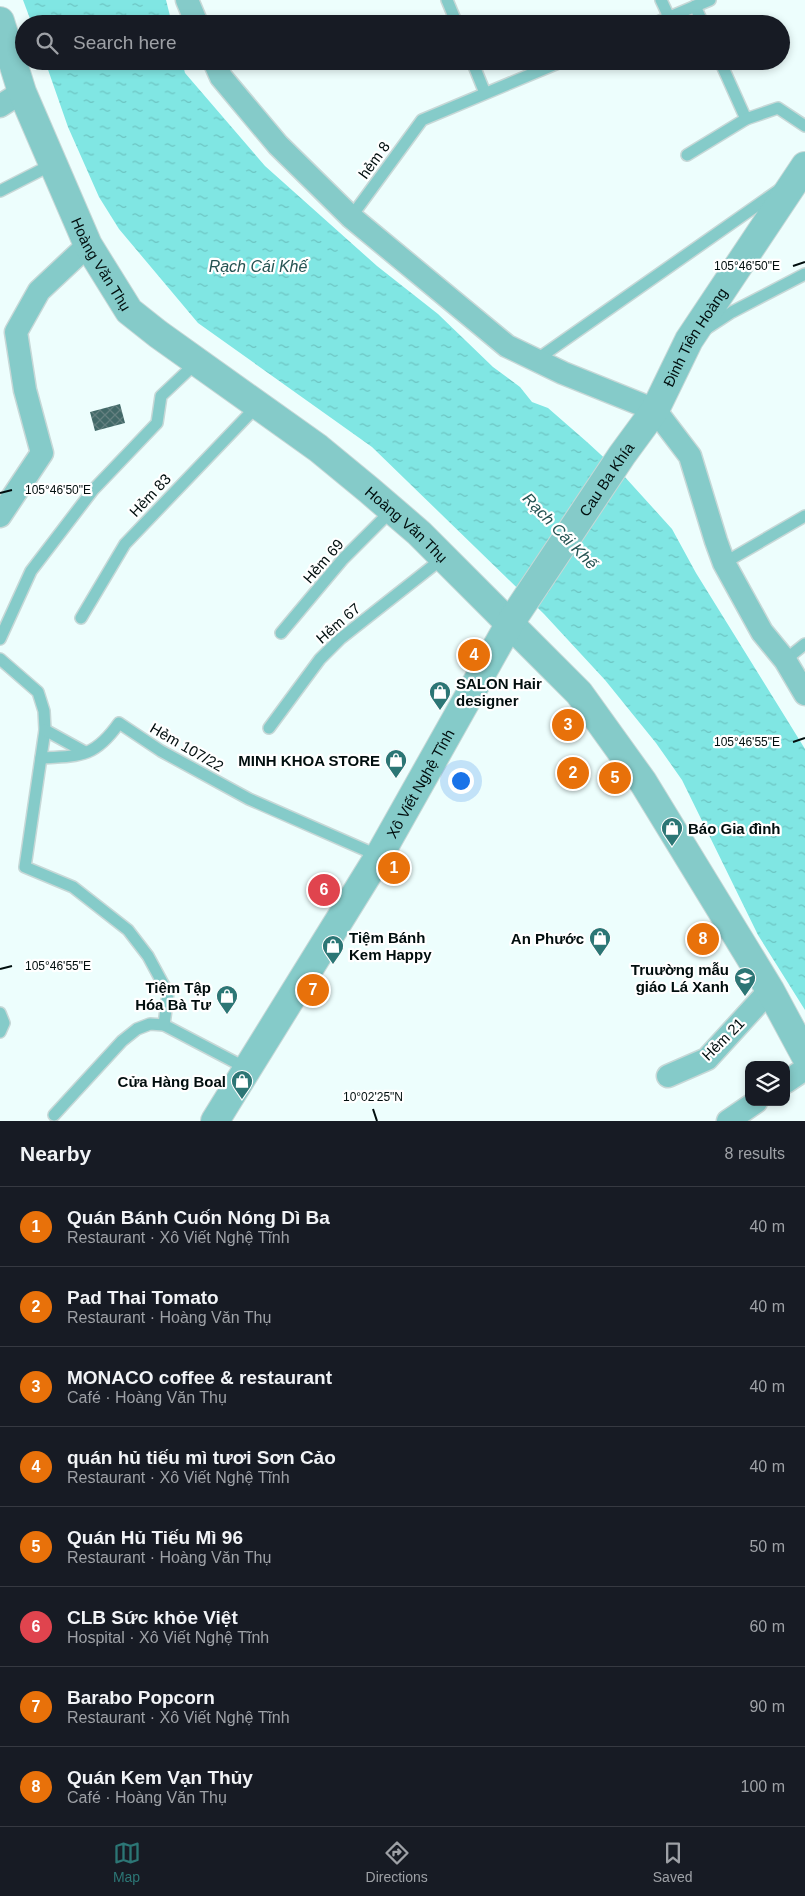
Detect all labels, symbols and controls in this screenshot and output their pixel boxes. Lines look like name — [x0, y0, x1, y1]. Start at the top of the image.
search box — [15, 15, 790, 70]
icon: search — [33, 29, 61, 57]
text: Search here — [73, 32, 177, 53]
street label: hẻm 8 — [355, 138, 393, 182]
street label: Hoàng Văn Thụ — [69, 215, 135, 314]
water label: Rạch Cái Khế — [209, 258, 308, 275]
text: 105°46'50"E — [714, 259, 780, 273]
street label: Đinh Tiên Hoàng — [659, 284, 730, 389]
street label: Cau Ba Khía — [575, 438, 637, 519]
street label: Hẻm 83 — [126, 470, 174, 520]
street label: Hoàng Văn Thụ — [362, 482, 451, 565]
text: 105°46'50"E — [25, 483, 91, 497]
water label: Rạch Cái Khế — [520, 490, 601, 573]
street label: Hẻm 69 — [299, 536, 347, 586]
street label: Hẻm 67 — [313, 599, 363, 647]
pin: 4 — [458, 636, 490, 674]
place label: SALON Hair designer — [456, 675, 542, 709]
shop icon: SALON Hair designer — [428, 680, 452, 711]
pin: 3 — [552, 706, 584, 744]
street label: Hẻm 107/22 — [147, 719, 227, 775]
street label: Xô Viết Nghệ Tĩnh — [383, 726, 457, 841]
text: 105°46'55"E — [714, 735, 780, 749]
shop icon: MINH KHOA STORE — [384, 748, 408, 779]
place label: MINH KHOA STORE — [238, 752, 380, 769]
pin: 2 — [557, 754, 589, 792]
pin: 5 — [599, 759, 631, 797]
your location — [448, 768, 474, 794]
shop icon: Báo Gia đình — [660, 816, 684, 847]
place label: Báo Gia đình — [688, 820, 781, 837]
pin: 1 — [378, 849, 410, 887]
pin: 6 — [308, 871, 340, 909]
pin: 8 — [687, 920, 719, 958]
shop icon: An Phước — [588, 926, 612, 957]
place label: Tiệm Bánh Kem Happy — [349, 929, 432, 963]
place label: An Phước — [511, 930, 584, 947]
shop icon: Tiệm Bánh Kem Happy — [321, 934, 345, 965]
text: 105°46'55"E — [25, 959, 91, 973]
place label: Truường mẫu giáo Lá Xanh — [631, 961, 729, 995]
school or university icon: Truường mẫu giáo Lá Xanh — [733, 966, 757, 997]
pin: 7 — [297, 971, 329, 1009]
place label: Tiệm Tập Hóa Bà Tư — [135, 979, 211, 1013]
shop icon: Tiệm Tập Hóa Bà Tư — [215, 984, 239, 1015]
street label: Hẻm 21 — [698, 1014, 748, 1064]
map controls — [745, 1061, 790, 1106]
button: layers — [745, 1061, 790, 1106]
shop icon: Cửa Hàng Boal — [230, 1069, 254, 1100]
place label: Cửa Hàng Boal — [118, 1073, 226, 1090]
text: 10°02'25"N — [343, 1090, 403, 1104]
text: Nearby — [20, 1142, 91, 1165]
text: 8 results — [725, 1145, 785, 1162]
text: Quán Bánh Cuốn Nóng Dì Ba — [67, 1207, 330, 1228]
text: 1 — [32, 1218, 40, 1235]
text: 40 m — [749, 1218, 785, 1235]
text: Restaurant · Xô Viết Nghệ Tĩnh — [67, 1229, 290, 1246]
text: Pad Thai Tomato — [67, 1287, 219, 1308]
text: 2 — [32, 1298, 40, 1315]
text: 40 m — [749, 1298, 785, 1315]
text: Restaurant · Hoàng Văn Thụ — [67, 1309, 271, 1326]
text: MONACO coffee & restaurant — [67, 1367, 332, 1388]
text: 3 — [32, 1378, 40, 1395]
text: 40 m — [749, 1378, 785, 1395]
text: Café · Hoàng Văn Thụ — [67, 1389, 227, 1406]
text: quán hủ tiếu mì tươi Sơn Cảo — [67, 1447, 336, 1468]
text: 4 — [32, 1458, 40, 1475]
text: 40 m — [749, 1458, 785, 1475]
text: Restaurant · Xô Viết Nghệ Tĩnh — [67, 1469, 290, 1486]
text: Quán Hủ Tiếu Mì 96 — [67, 1527, 243, 1548]
text: 5 — [32, 1538, 40, 1555]
text: 50 m — [749, 1538, 785, 1555]
text: Restaurant · Hoàng Văn Thụ — [67, 1549, 271, 1566]
text: CLB Sức khỏe Việt — [67, 1607, 238, 1628]
text: 6 — [32, 1618, 40, 1635]
text: 60 m — [749, 1618, 785, 1635]
text: Hospital · Xô Viết Nghệ Tĩnh — [67, 1629, 269, 1646]
text: Barabo Popcorn — [67, 1687, 215, 1708]
text: 7 — [32, 1698, 40, 1715]
text: 90 m — [749, 1698, 785, 1715]
text: Restaurant · Xô Viết Nghệ Tĩnh — [67, 1709, 290, 1726]
text: Quán Kem Vạn Thủy — [67, 1767, 253, 1788]
text: 8 — [32, 1778, 40, 1795]
text: 100 m — [741, 1778, 785, 1795]
text: Café · Hoàng Văn Thụ — [67, 1789, 227, 1806]
tab: Map — [113, 1839, 141, 1885]
tab: Directions — [366, 1839, 428, 1885]
tab: Saved — [653, 1839, 692, 1885]

